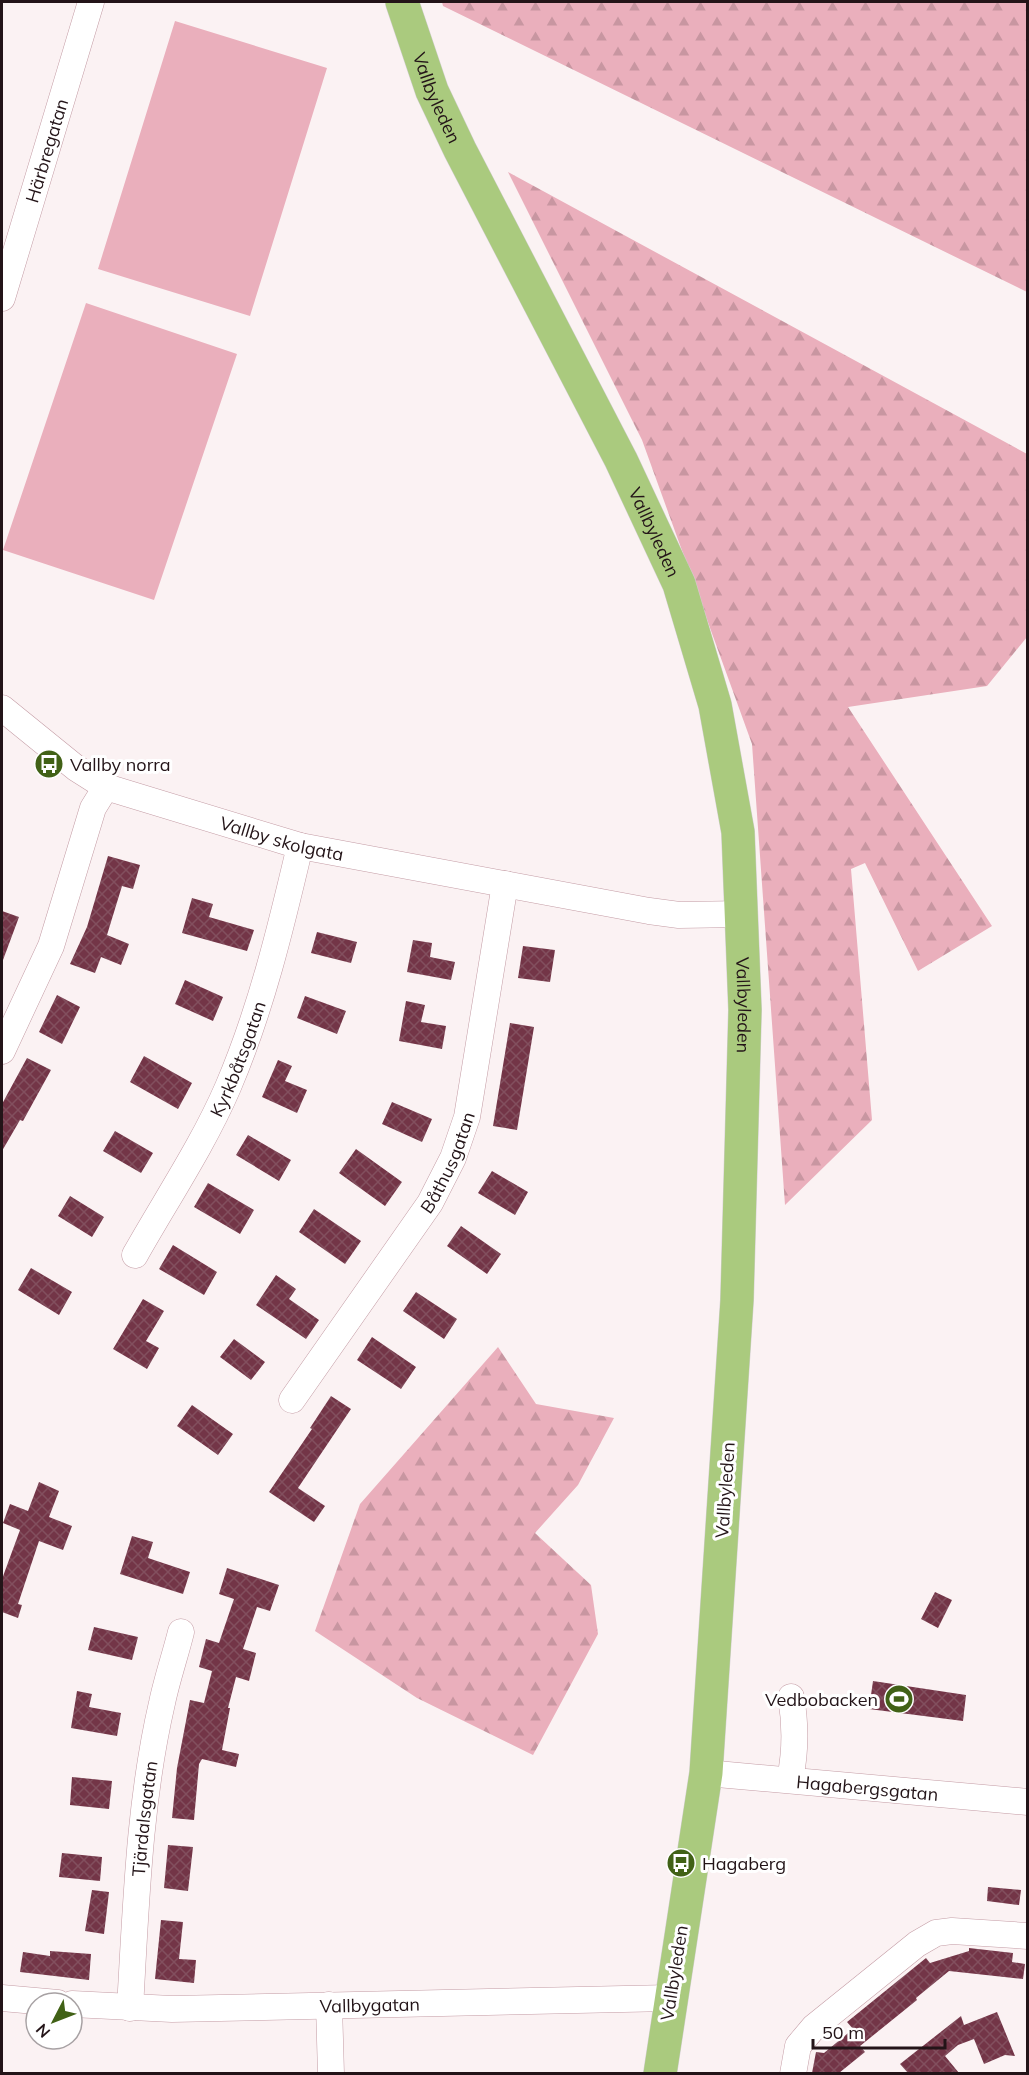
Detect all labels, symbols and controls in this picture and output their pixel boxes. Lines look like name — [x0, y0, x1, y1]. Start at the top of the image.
street label: Vallbyleden — [408, 49, 467, 147]
street label: Härbregatan — [20, 96, 73, 205]
street label: Vallbyleden — [624, 483, 686, 581]
bus stop icon: Vallby norra — [33, 748, 65, 780]
place label: Vallby norra — [70, 753, 170, 776]
street label: Vallby skolgata — [217, 811, 345, 865]
street label: Vallbyleden — [731, 956, 757, 1054]
street label: Kyrkbåtsgatan — [204, 998, 270, 1121]
street label: Båthusgatan — [415, 1109, 479, 1218]
street label: Vallbyleden — [710, 1441, 740, 1539]
sports icon: Vedbobacken — [883, 1683, 915, 1715]
place label: Vedbobacken — [765, 1688, 878, 1711]
street label: Tjärdalsgatan — [126, 1759, 162, 1877]
street label: Hagabergsgatan — [795, 1770, 939, 1805]
bus stop icon: Hagaberg — [665, 1847, 697, 1879]
place label: Hagaberg — [702, 1852, 786, 1875]
street label: Vallbyleden — [655, 1924, 693, 2022]
north arrow — [24, 1991, 84, 2051]
street label: Vallbygatan — [319, 1992, 420, 2017]
scale bar — [813, 2012, 945, 2050]
text: N — [31, 2020, 54, 2042]
text: 50 m — [822, 2021, 864, 2044]

